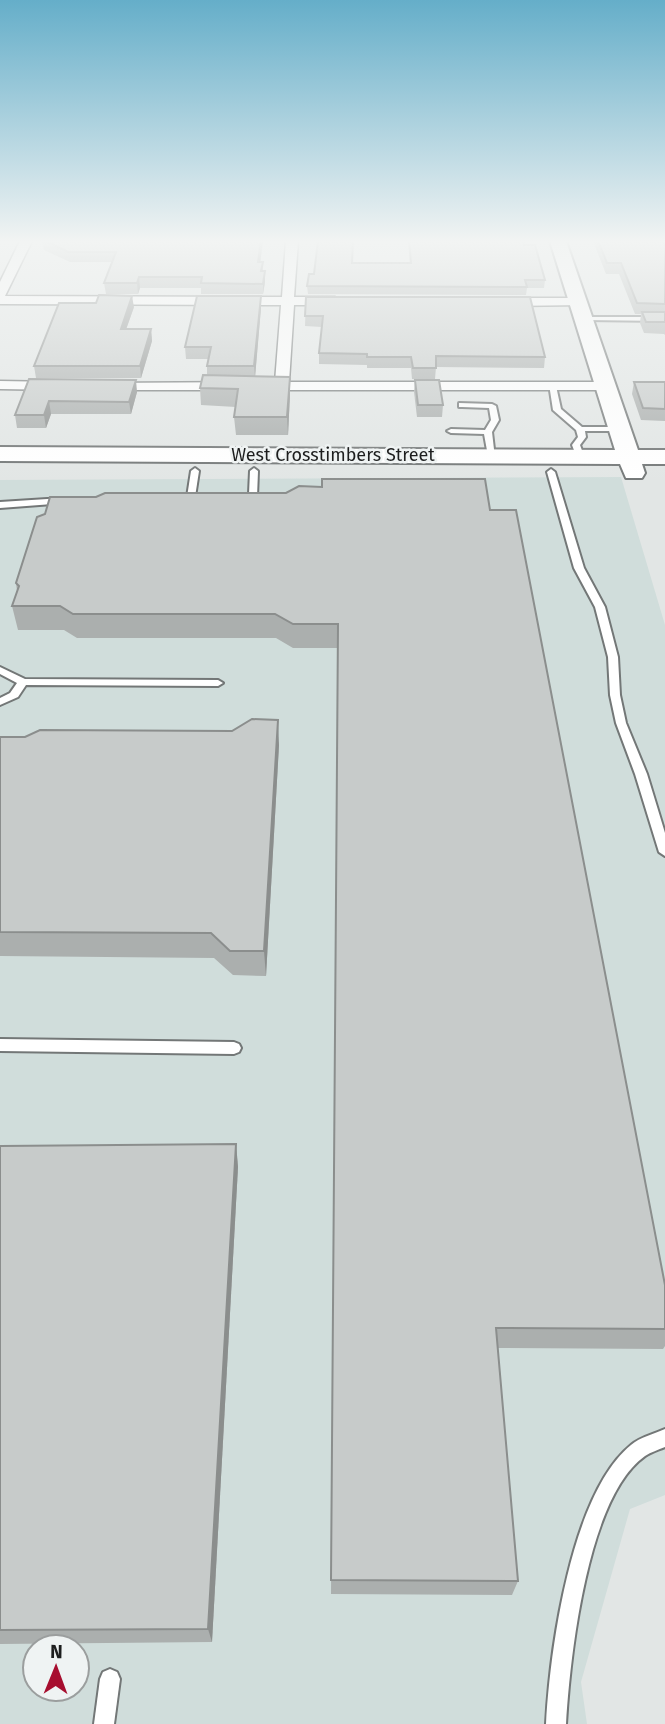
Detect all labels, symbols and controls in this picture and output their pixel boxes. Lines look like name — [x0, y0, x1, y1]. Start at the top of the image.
street label: West Crosstimbers Street — [231, 444, 435, 466]
north arrow — [21, 1633, 91, 1703]
text: N — [50, 1640, 63, 1663]

